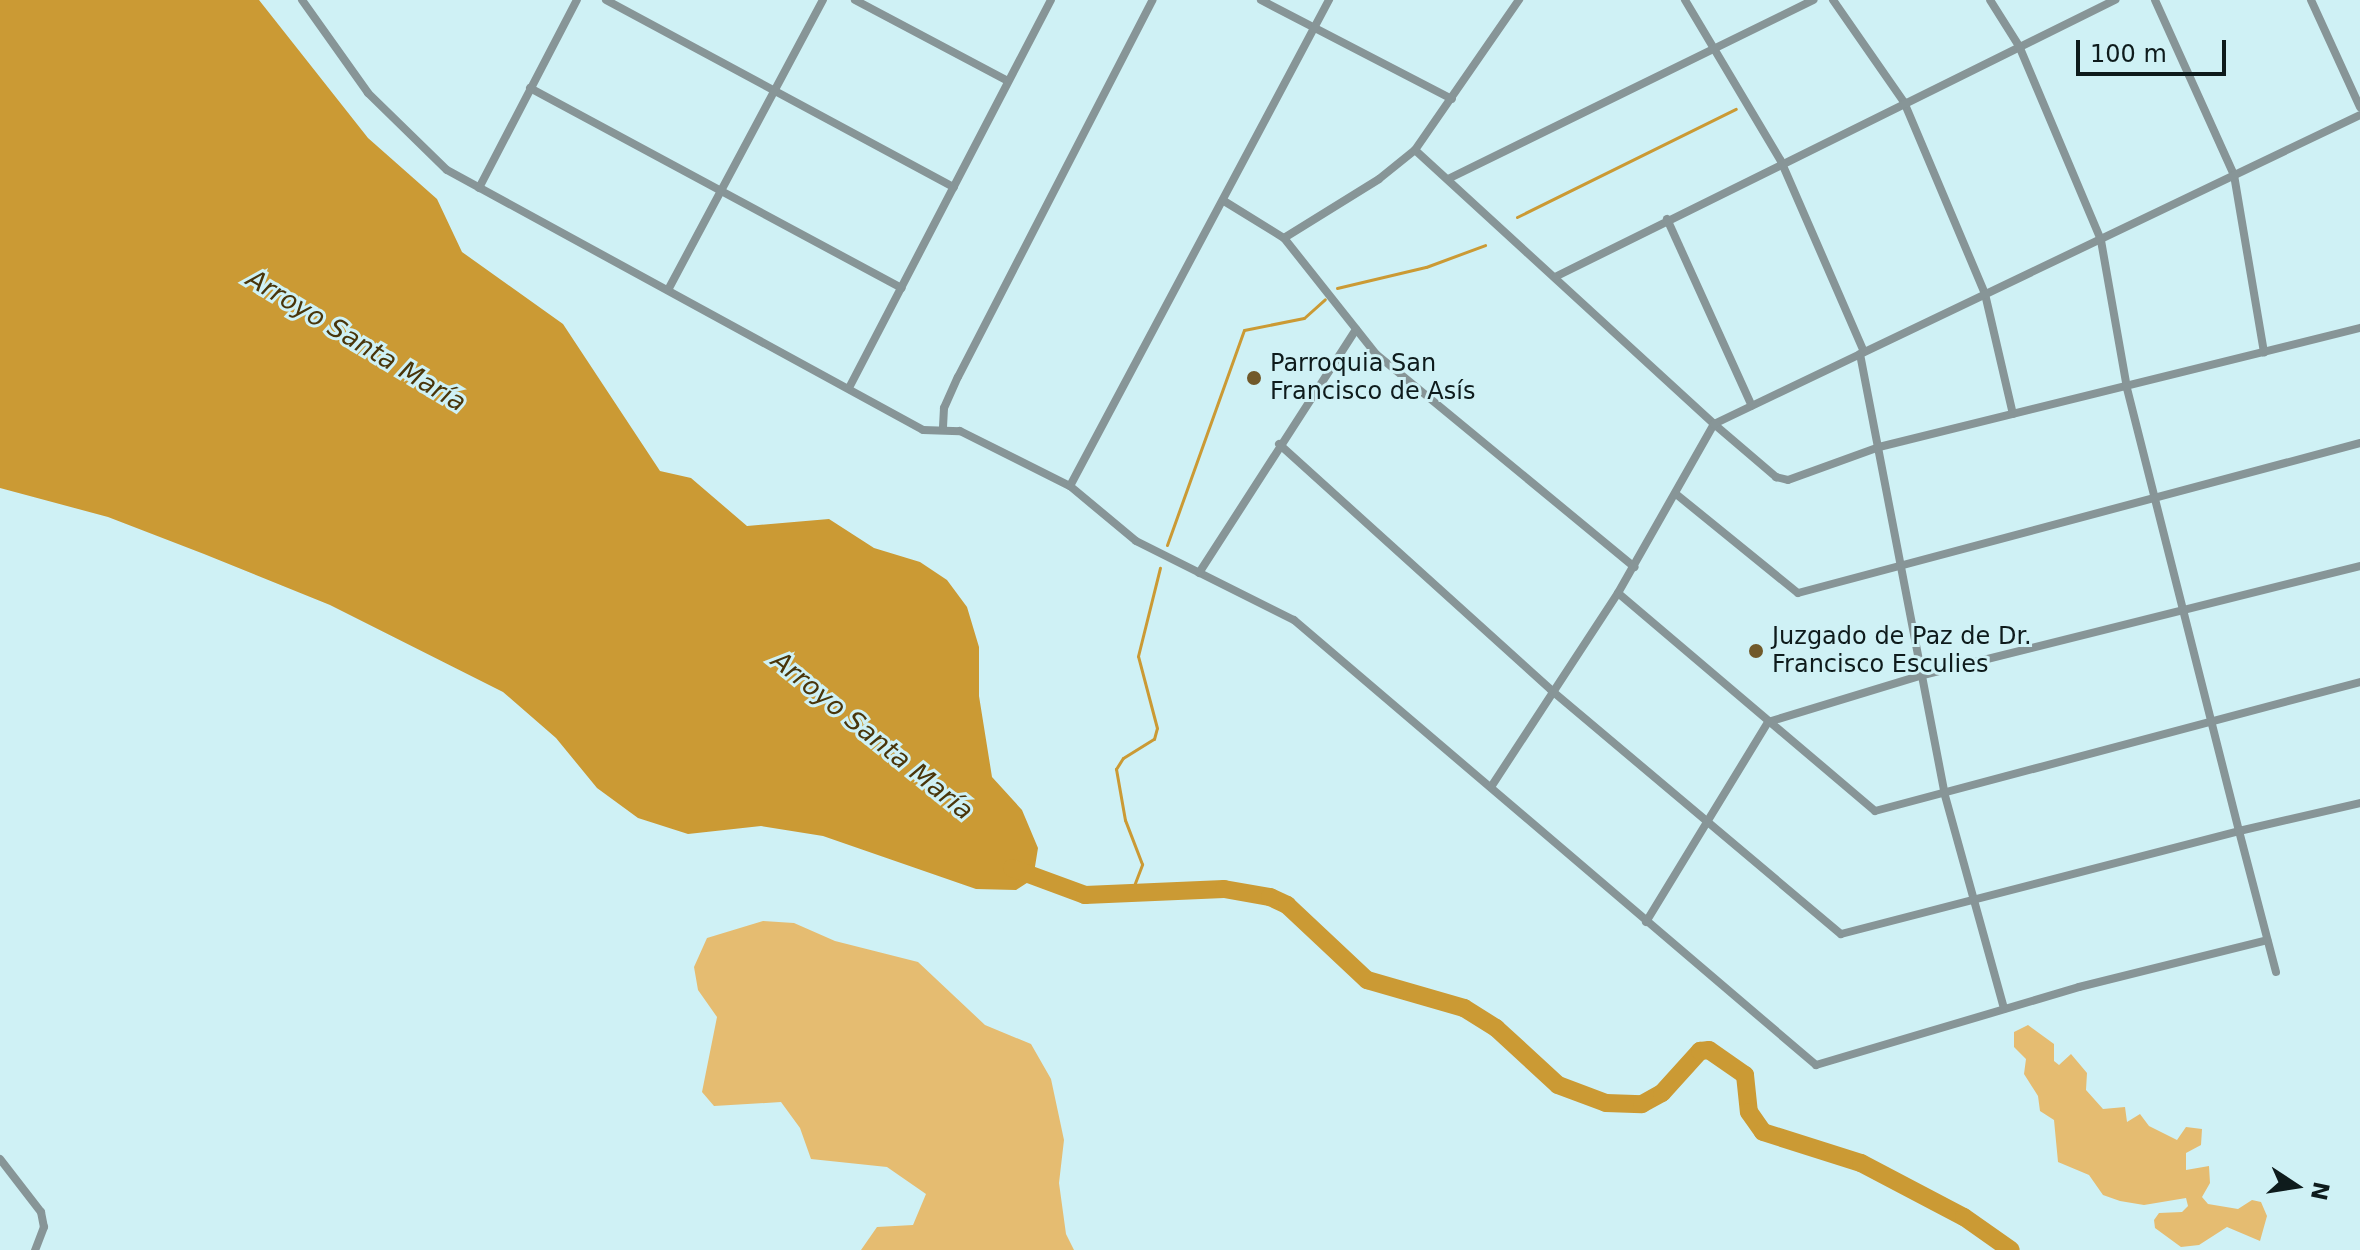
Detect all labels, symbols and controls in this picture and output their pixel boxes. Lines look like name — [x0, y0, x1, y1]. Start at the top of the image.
scale bar — [2080, 24, 2230, 74]
text: 100 m — [2090, 40, 2167, 68]
water label: Arroyo Santa María — [241, 263, 471, 419]
place label: Parroquia San Francisco de Asís — [1270, 350, 1475, 406]
marker: Parroquia San Francisco de Asís — [1245, 369, 1263, 387]
place label: Juzgado de Paz de Dr. Francisco Esculies — [1772, 623, 2032, 679]
marker: Juzgado de Paz de Dr. Francisco Esculies — [1747, 642, 1765, 660]
water label: Arroyo Santa María — [765, 645, 979, 827]
north arrow — [2256, 1146, 2336, 1226]
text: N — [2306, 1179, 2334, 1203]

